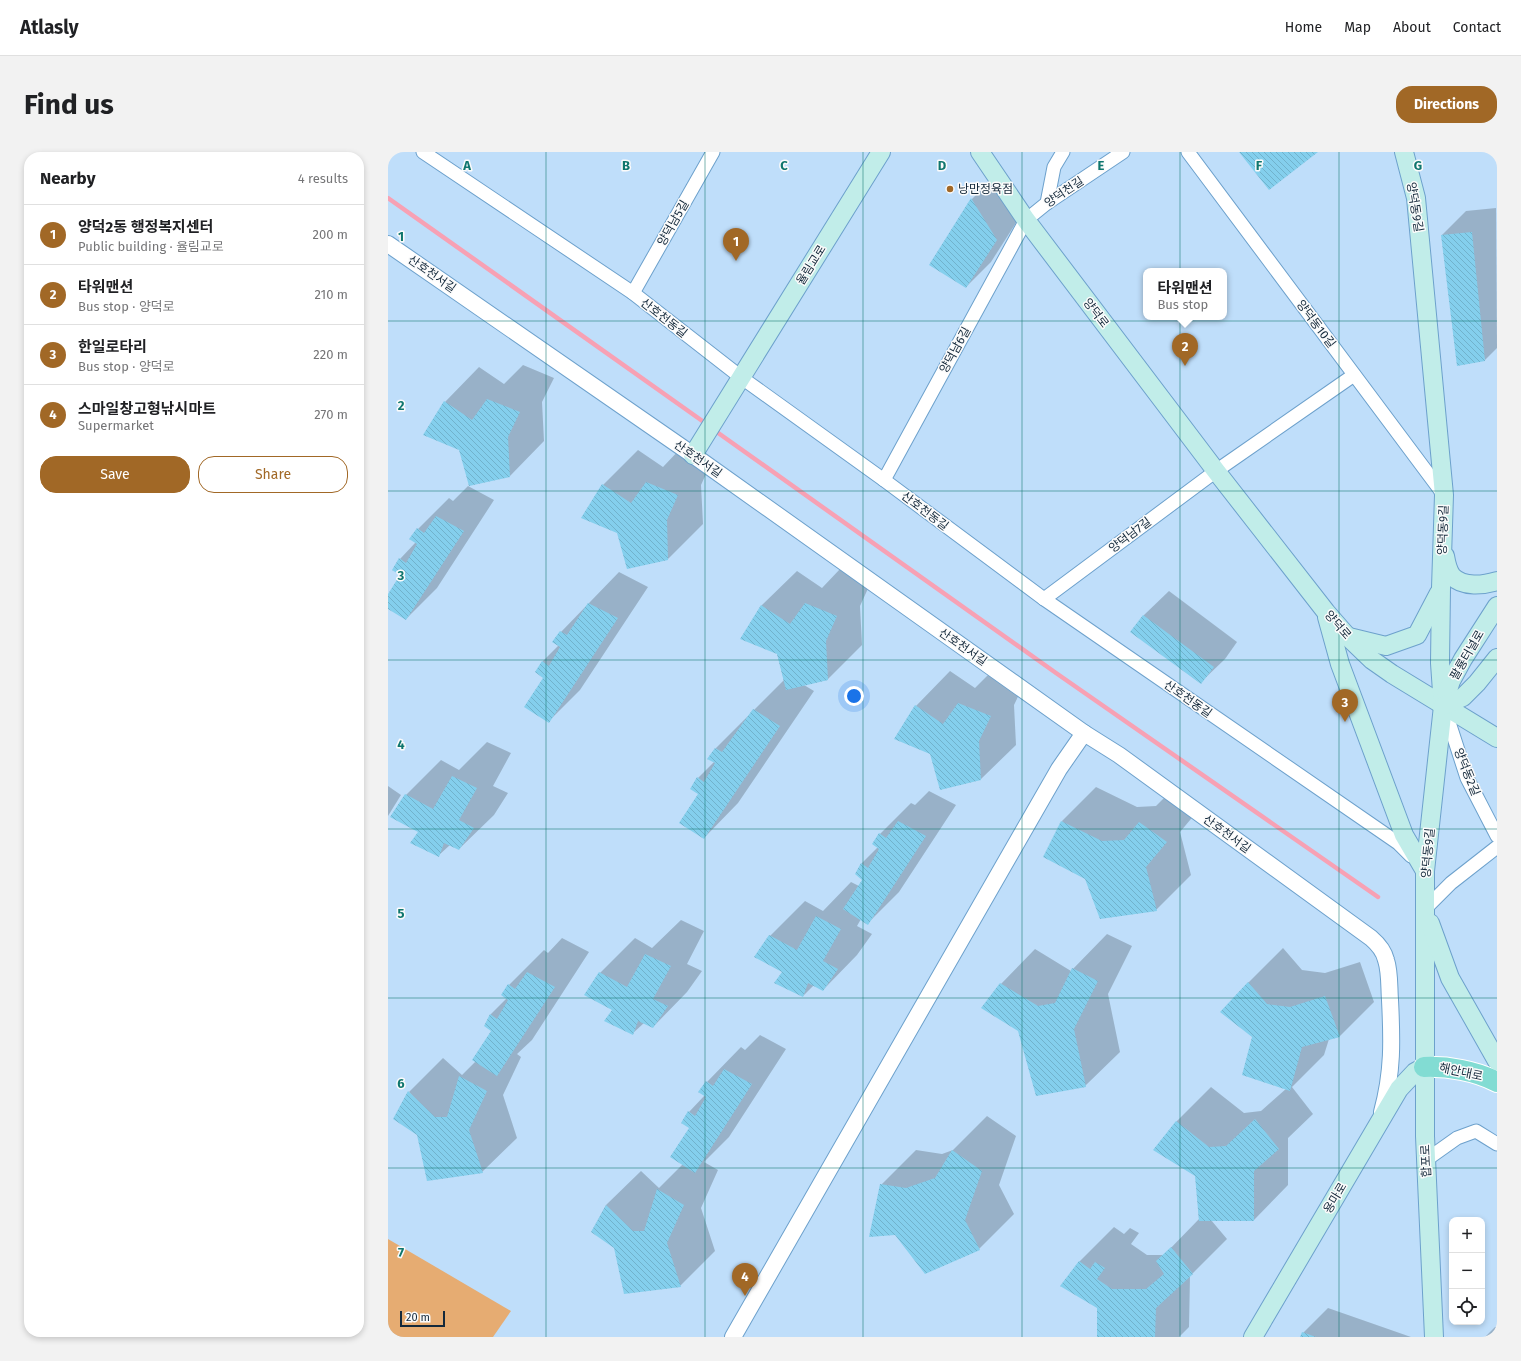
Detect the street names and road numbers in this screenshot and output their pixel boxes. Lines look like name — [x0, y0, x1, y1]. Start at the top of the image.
street label: 양덕천길 — [1042, 174, 1086, 210]
street label: 양덕동9길 — [1404, 181, 1426, 233]
street label: 양덕남5길 — [654, 198, 692, 248]
street label: 율림교로 — [793, 243, 829, 287]
street label: 산호천서길 — [405, 252, 459, 296]
street label: 산호천동길 — [638, 295, 690, 341]
street label: 양덕로 — [1080, 296, 1112, 330]
street label: 양덕동10길 — [1294, 297, 1338, 351]
street label: 양덕남6길 — [937, 324, 973, 376]
street label: 산호천서길 — [671, 437, 725, 481]
street label: 산호천동길 — [899, 489, 951, 533]
street label: 양덕동9길 — [1435, 505, 1451, 555]
street label: 양덕남7길 — [1106, 515, 1154, 555]
street label: 양덕로 — [1322, 608, 1354, 642]
street label: 산호천서길 — [936, 625, 990, 669]
street label: 팔룡터널로 — [1447, 628, 1487, 682]
street label: 산호천동길 — [1161, 677, 1215, 721]
street label: 양덕동2길 — [1451, 746, 1483, 798]
street label: 산호천서길 — [1201, 812, 1253, 856]
street label: 양덕동9길 — [1419, 827, 1437, 879]
street label: 해안대로 — [1438, 1061, 1484, 1083]
street label: 합포로 — [1418, 1144, 1434, 1178]
street label: 용마로 — [1320, 1180, 1350, 1216]

